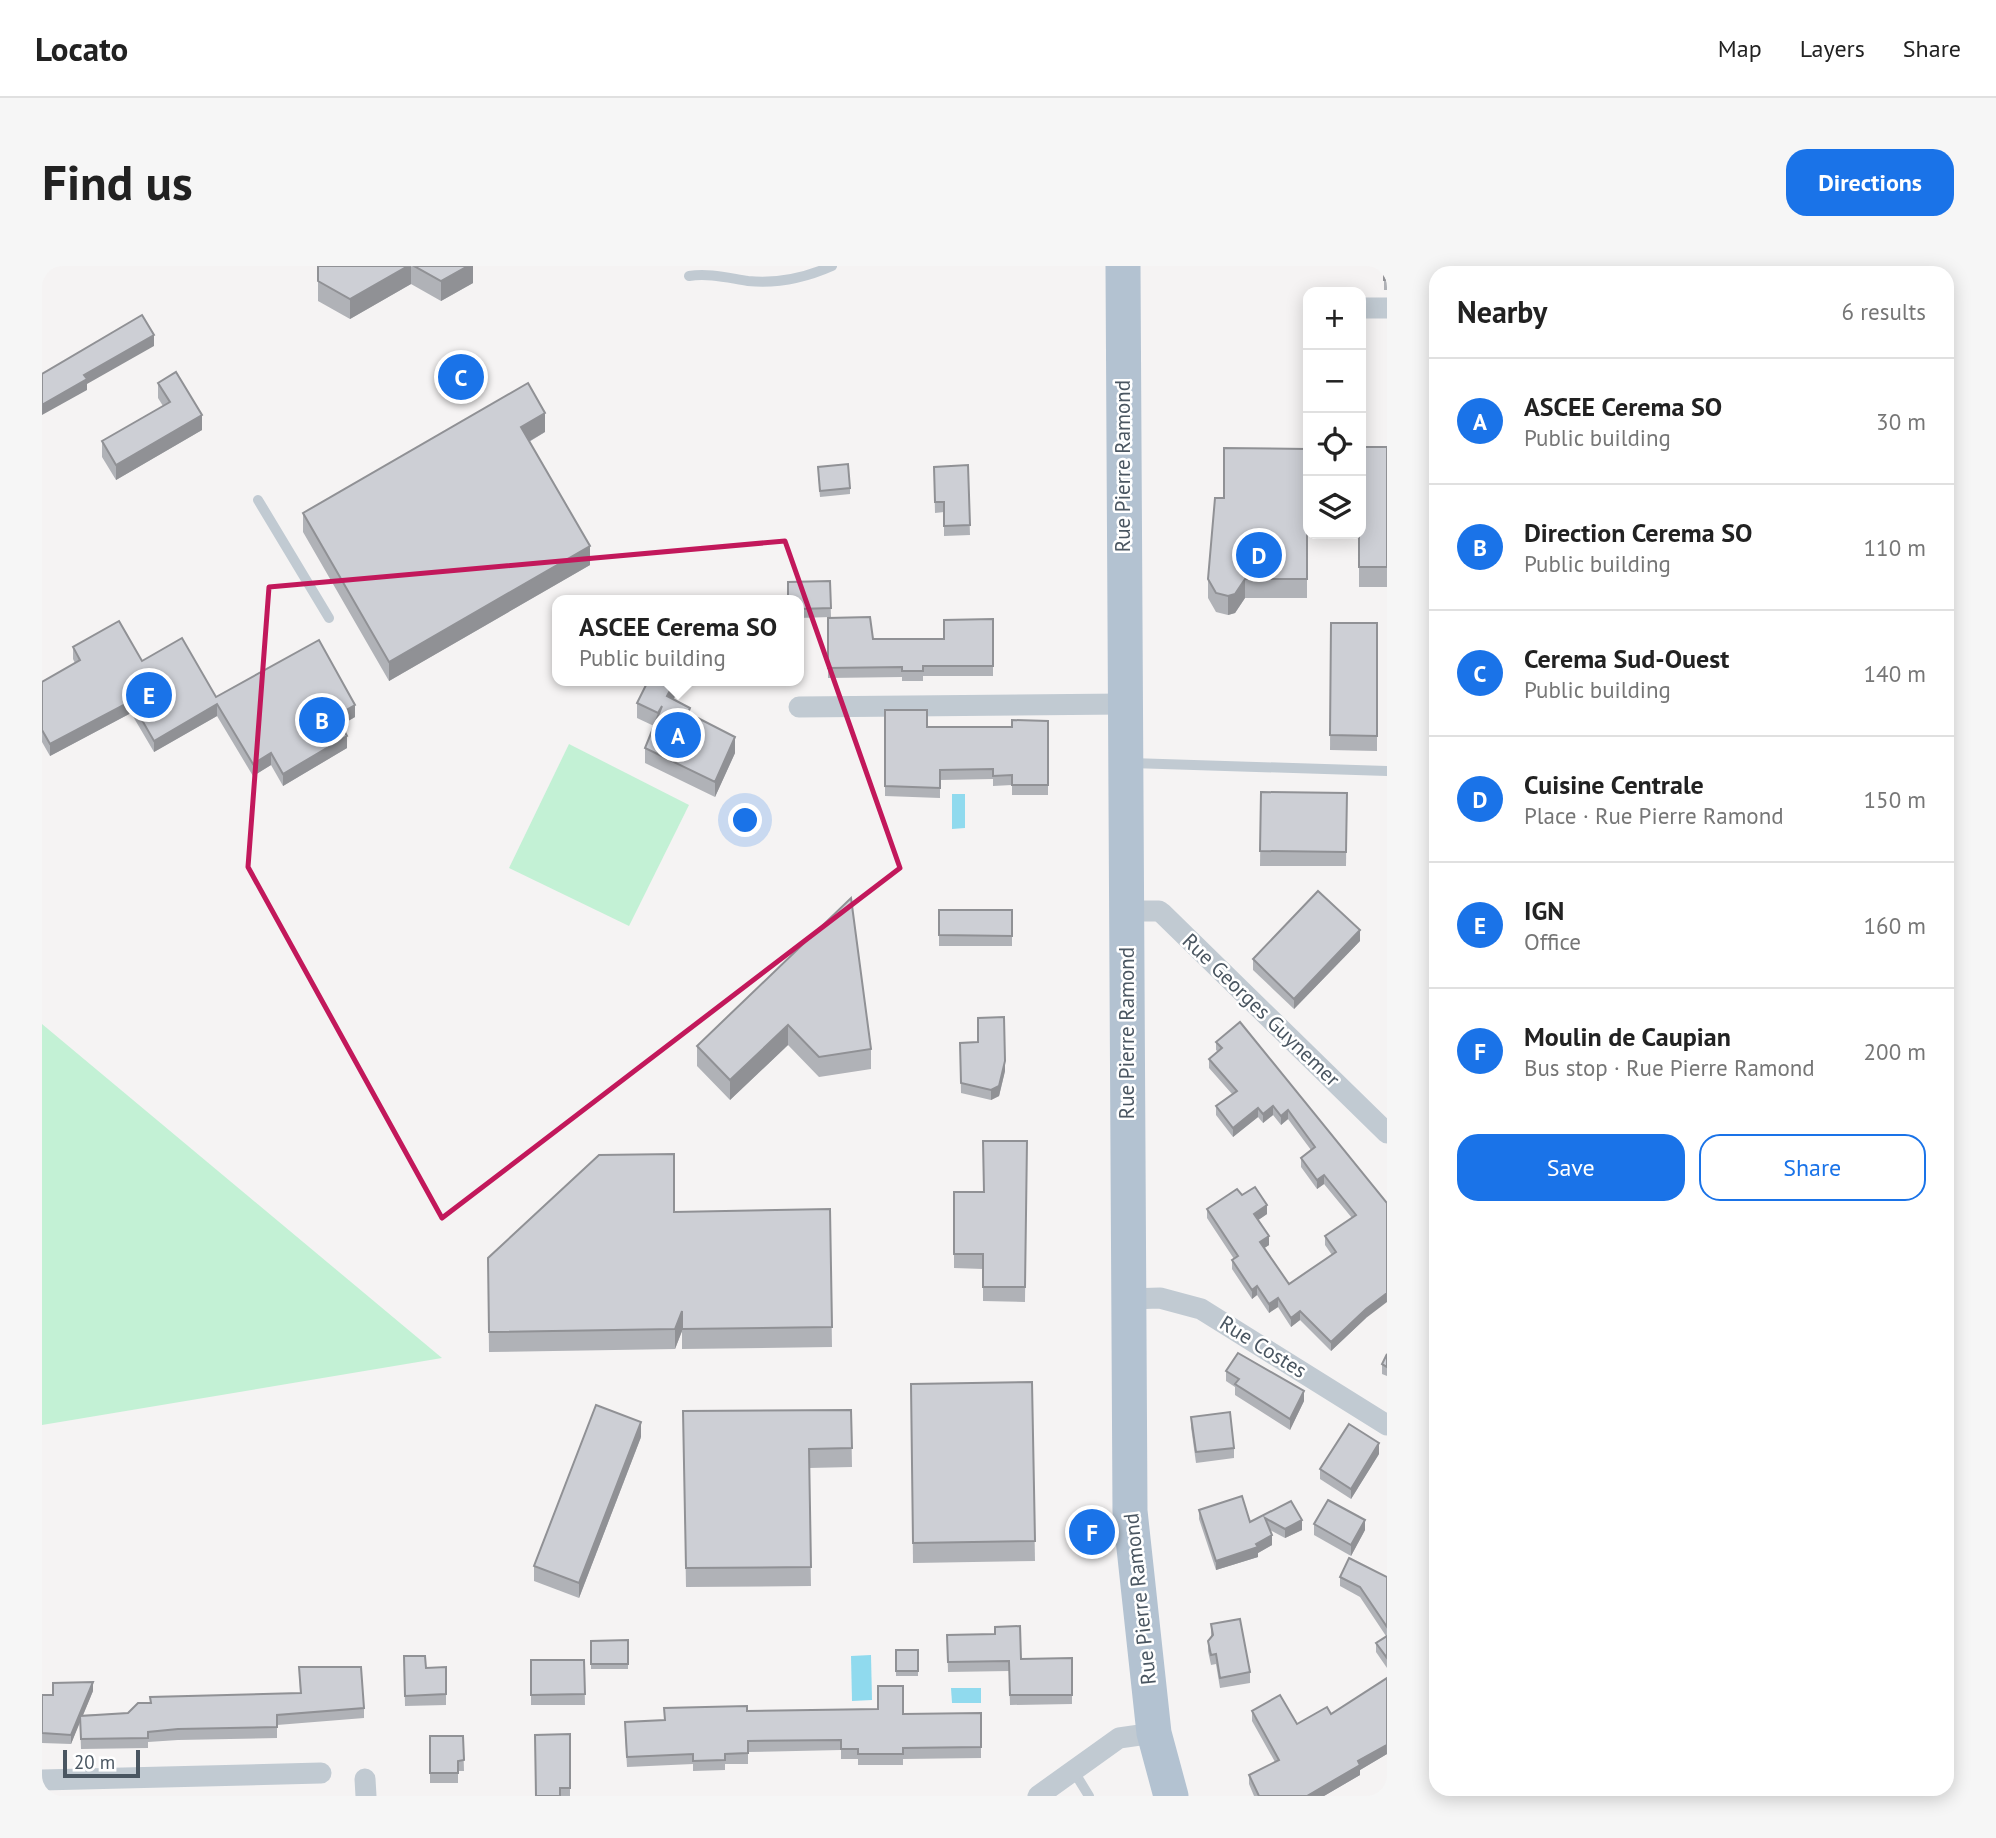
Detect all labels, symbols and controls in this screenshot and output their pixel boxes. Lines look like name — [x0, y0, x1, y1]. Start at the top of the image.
text: Locato — [35, 27, 128, 70]
text: Map — [1718, 33, 1762, 64]
text: Layers — [1800, 33, 1865, 64]
text: Share — [1903, 33, 1961, 64]
button: Directions — [1786, 149, 1954, 216]
text: Find us — [42, 150, 193, 214]
map controls — [1303, 287, 1366, 539]
button: + — [1303, 287, 1366, 350]
text: Nearby — [1457, 292, 1547, 331]
text: 6 results — [1842, 297, 1926, 326]
button: − — [1303, 350, 1366, 413]
pin: C — [438, 351, 484, 403]
street label: Rue Pierre Ramond — [1109, 380, 1136, 552]
text: ASCEE Cerema SO — [1524, 390, 1722, 423]
text: A — [1473, 407, 1487, 436]
text: 30 m — [1876, 407, 1926, 436]
button: locate — [1303, 413, 1366, 476]
text: Public building — [1524, 423, 1671, 452]
button: layers — [1303, 476, 1366, 539]
text: Direction Cerema SO — [1524, 516, 1752, 549]
pin: D — [1236, 529, 1282, 581]
text: B — [1473, 533, 1487, 562]
text: 110 m — [1864, 533, 1926, 562]
text: Public building — [1524, 549, 1671, 578]
popup — [552, 595, 804, 686]
text: ASCEE Cerema SO — [579, 610, 777, 643]
text: Cerema Sud-Ouest — [1524, 642, 1729, 675]
text: Public building — [579, 643, 726, 672]
text: C — [1474, 659, 1486, 688]
text: 140 m — [1864, 659, 1926, 688]
pin: E — [126, 669, 172, 721]
text: Public building — [1524, 675, 1671, 704]
pin: B — [299, 694, 345, 746]
pin: A — [655, 709, 701, 761]
text: Cuisine Centrale — [1524, 768, 1704, 801]
text: D — [1473, 785, 1487, 814]
text: 150 m — [1864, 785, 1926, 814]
text: Place · Rue Pierre Ramond — [1524, 801, 1784, 830]
your location — [728, 803, 762, 837]
text: IGN — [1524, 894, 1564, 927]
text: E — [1474, 911, 1486, 940]
text: 160 m — [1864, 911, 1926, 940]
street label: Rue Georges Guynemer — [1177, 927, 1346, 1092]
text: Office — [1524, 927, 1581, 956]
street label: Rue Pierre Ramond — [1113, 947, 1140, 1119]
text: Moulin de Caupian — [1524, 1020, 1731, 1053]
text: F — [1474, 1037, 1486, 1066]
text: 200 m — [1864, 1037, 1926, 1066]
text: Bus stop · Rue Pierre Ramond — [1524, 1053, 1815, 1082]
button: Save — [1457, 1134, 1685, 1201]
button: Share — [1699, 1134, 1926, 1201]
street label: Rue Costes — [1215, 1309, 1312, 1384]
pin: F — [1069, 1506, 1115, 1558]
street label: Rue Pierre Ramond — [1117, 1512, 1162, 1686]
scale bar — [63, 1747, 140, 1779]
text: 20 m — [74, 1750, 115, 1774]

